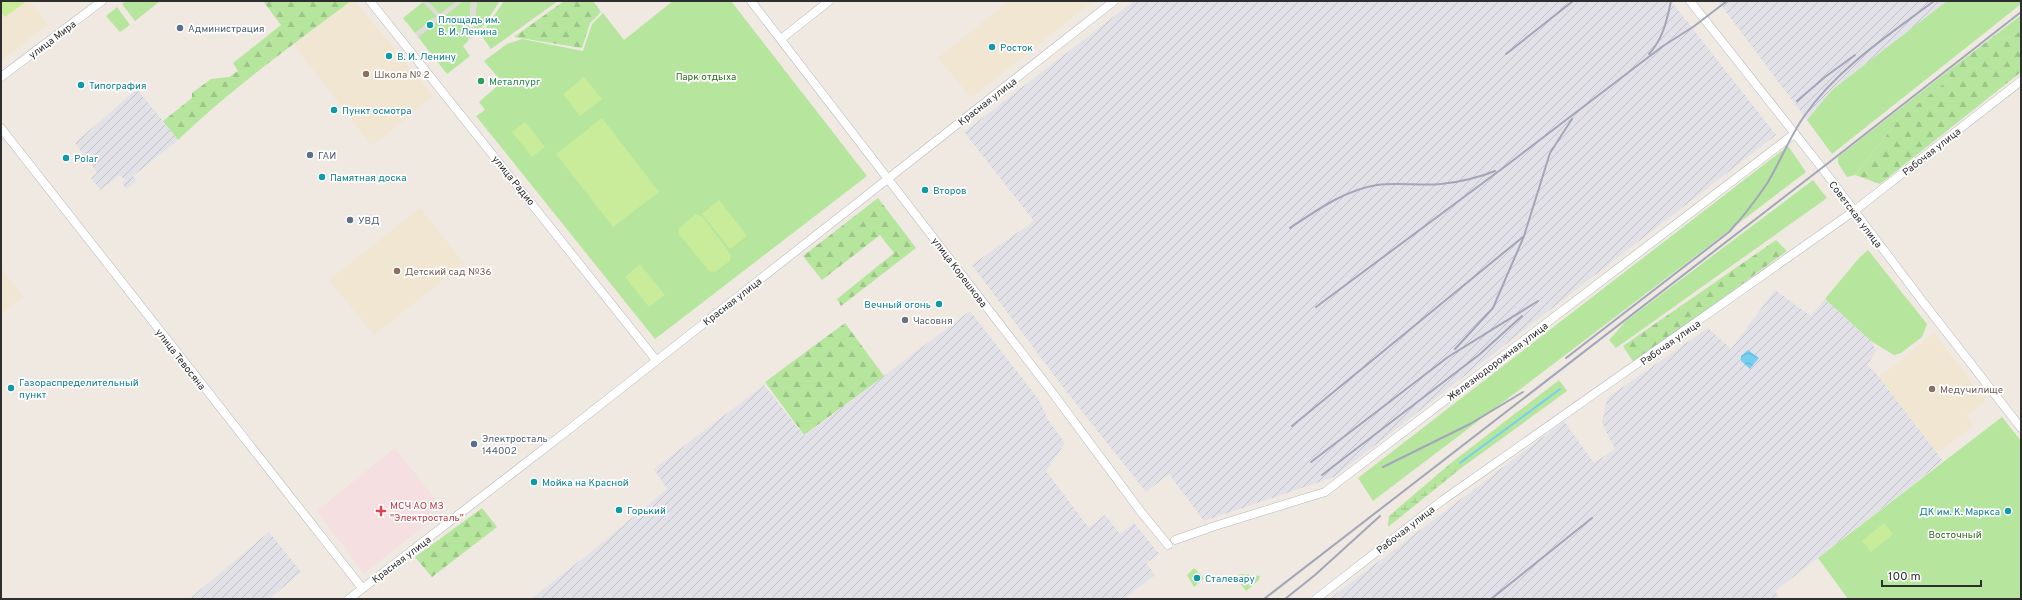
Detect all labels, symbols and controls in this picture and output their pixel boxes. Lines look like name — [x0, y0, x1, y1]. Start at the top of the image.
place label: Площадь им. В. И. Ленина — [438, 14, 500, 39]
street label: улица Мира — [27, 18, 79, 62]
marker: Площадь им. В. И. Ленина — [425, 20, 435, 30]
marker: Администрация — [175, 23, 185, 33]
place label: Администрация — [188, 23, 265, 36]
marker: Росток — [987, 42, 997, 52]
place label: Росток — [1000, 42, 1033, 55]
marker: В. И. Ленину — [384, 51, 394, 61]
place label: В. И. Ленину — [397, 51, 456, 64]
marker: Школа № 2 — [361, 69, 371, 79]
place label: Школа № 2 — [374, 69, 430, 82]
park label: Парк отдыха — [676, 71, 736, 84]
street label: Красная улица — [956, 75, 1020, 129]
marker: Металлург — [476, 76, 486, 86]
place label: Металлург — [489, 76, 540, 89]
marker: Типография — [76, 80, 86, 90]
place label: Типография — [89, 80, 146, 93]
marker: Пункт осмотра — [329, 105, 339, 115]
place label: Пункт осмотра — [342, 105, 411, 118]
street label: Рабочая улица — [1900, 125, 1964, 179]
marker: ГАИ — [305, 150, 315, 160]
place label: ГАИ — [318, 150, 336, 163]
marker: Polar — [61, 153, 71, 163]
place label: Polar — [74, 153, 98, 166]
street label: улица Радио — [489, 153, 537, 209]
marker: Памятная доска — [317, 172, 327, 182]
place label: Памятная доска — [330, 172, 406, 185]
street label: Советская улица — [1825, 179, 1884, 251]
marker: Второв — [920, 185, 930, 195]
place label: Второв — [933, 185, 967, 198]
marker: УВД — [345, 215, 355, 225]
place label: УВД — [358, 215, 380, 228]
street label: улица Корешкова — [928, 235, 989, 311]
marker: Детский сад №36 — [392, 266, 402, 276]
place label: Детский сад №36 — [405, 266, 492, 279]
street label: Красная улица — [701, 275, 765, 329]
place label: Вечный огонь — [864, 299, 931, 312]
marker: Вечный огонь — [934, 299, 944, 309]
marker: Часовня — [900, 315, 910, 325]
place label: Часовня — [913, 315, 953, 328]
street label: Рабочая улица — [1638, 318, 1704, 369]
street label: Железнодорожная улица — [1445, 320, 1551, 404]
street label: улица Тевосяна — [152, 327, 208, 393]
place label: Газораспределительный пункт — [19, 377, 139, 402]
marker: Газораспределительный пункт — [6, 383, 16, 393]
marker: Медучилище — [1927, 384, 1937, 394]
place label: Медучилище — [1940, 384, 2003, 397]
place label: Электросталь 144002 — [482, 433, 548, 458]
marker: Электросталь 144002 — [469, 439, 479, 449]
marker: Мойка на Красной — [529, 477, 539, 487]
place label: Мойка на Красной — [542, 477, 629, 490]
place label: МСЧ АО МЗ "Электросталь" — [390, 500, 464, 525]
street label: Рабочая улица — [1374, 503, 1438, 557]
marker: МСЧ АО МЗ "Электросталь" — [375, 505, 387, 517]
marker: Горький — [614, 505, 624, 515]
place label: Горький — [627, 505, 666, 518]
place label: ДК им. К. Маркса — [1919, 506, 2000, 519]
marker: ДК им. К. Маркса — [2003, 506, 2013, 516]
park label: Восточный — [1928, 529, 1982, 542]
street label: Красная улица — [370, 534, 434, 587]
scale bar — [1882, 562, 1981, 588]
text: 100 m — [1888, 569, 1921, 585]
marker: Сталевару — [1192, 573, 1202, 583]
place label: Сталевару — [1205, 573, 1255, 586]

